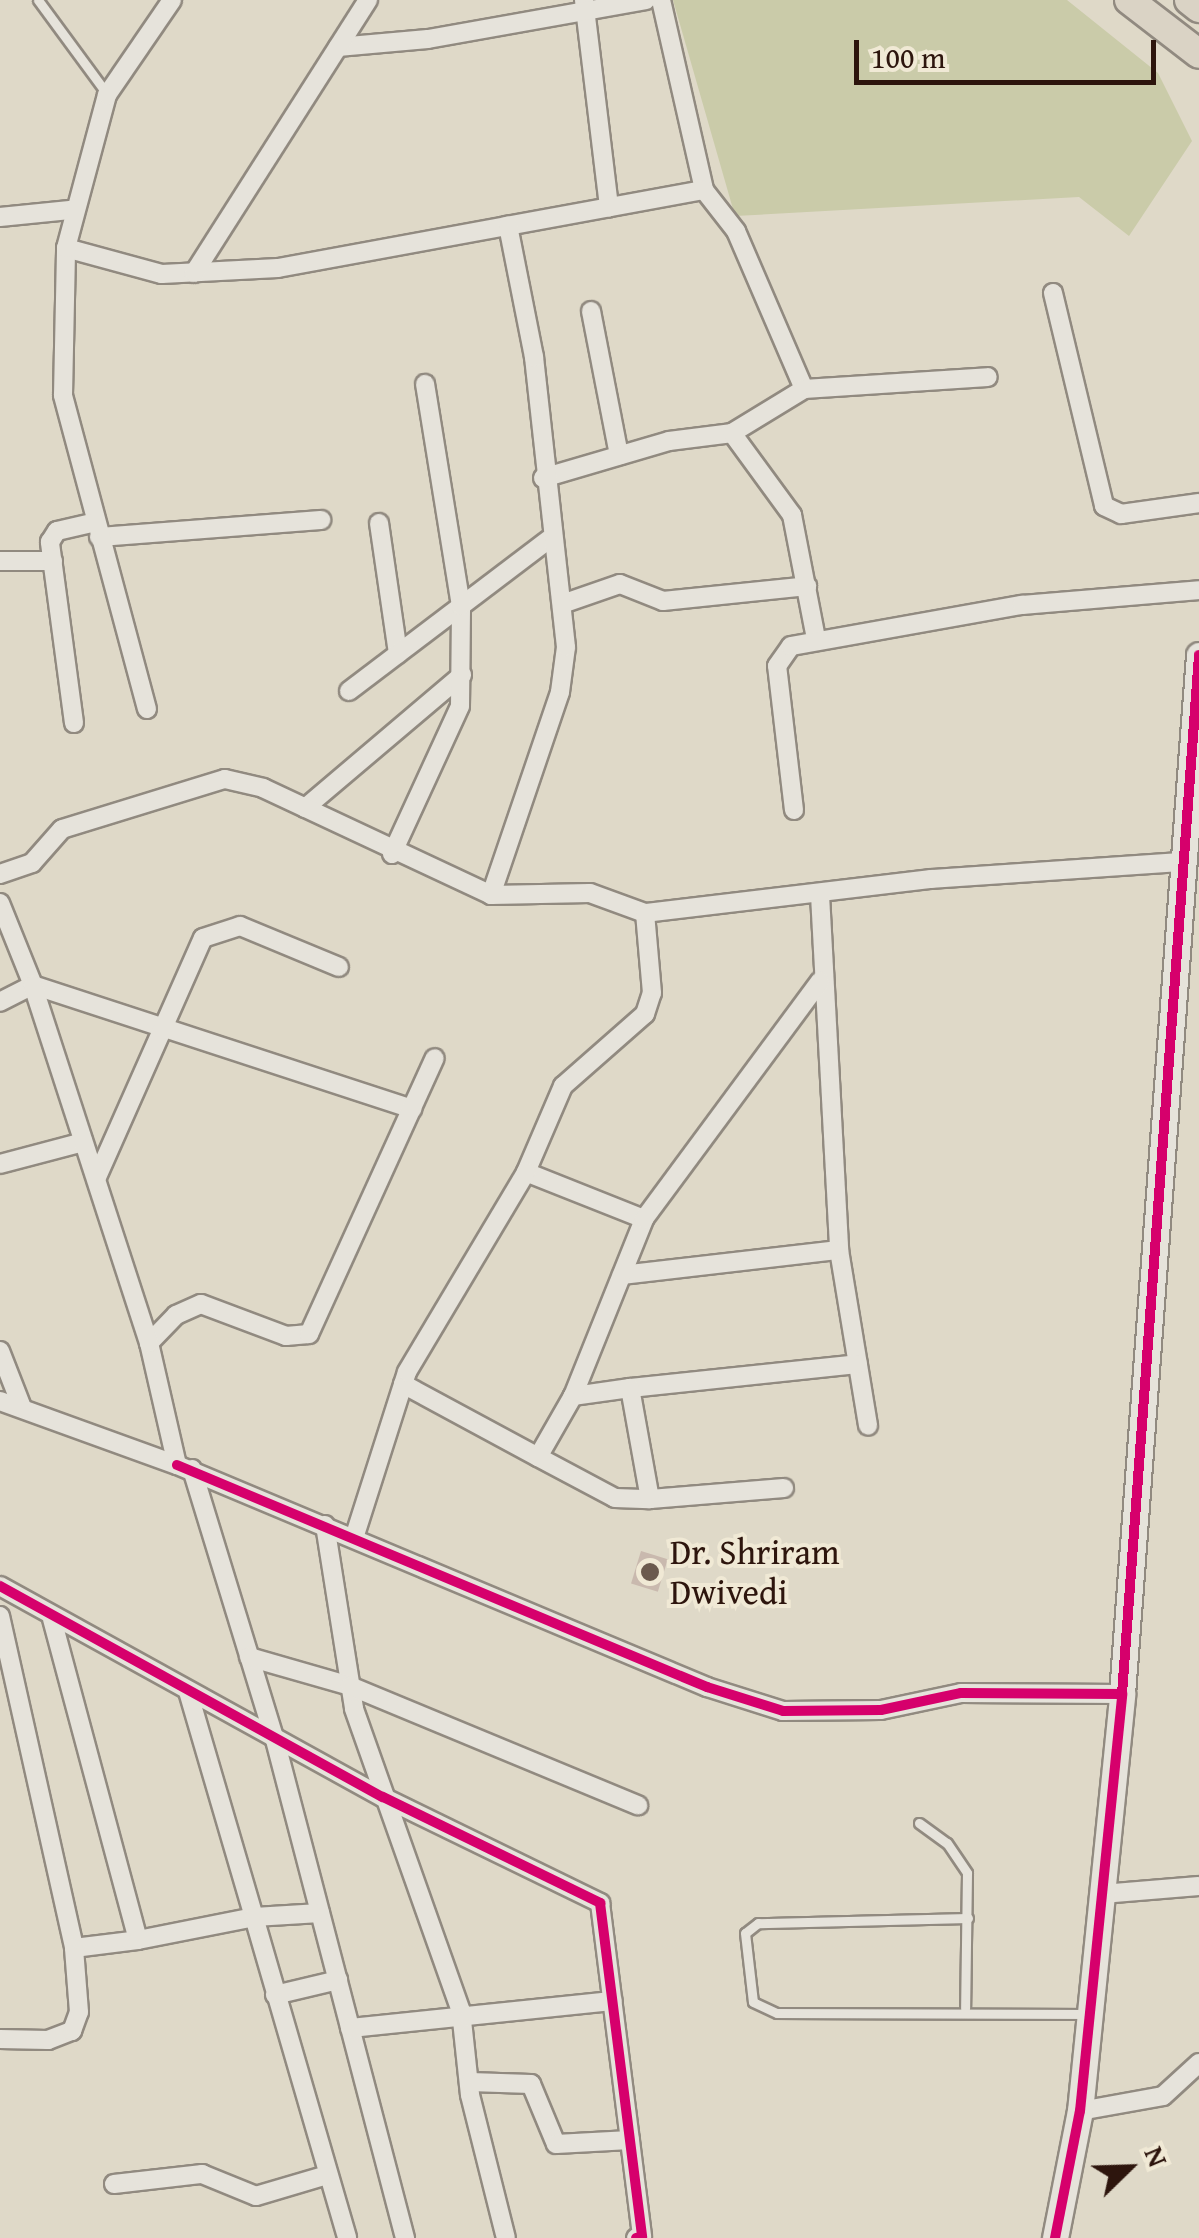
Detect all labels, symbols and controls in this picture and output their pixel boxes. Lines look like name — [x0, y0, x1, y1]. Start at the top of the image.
scale bar — [859, 20, 1162, 82]
text: 100 m — [871, 35, 945, 79]
place label: Dr. Shriram Dwivedi — [670, 1531, 840, 1613]
marker: Dr. Shriram Dwivedi — [639, 1561, 661, 1583]
north arrow — [1079, 2118, 1179, 2218]
text: N — [1135, 2139, 1180, 2173]

